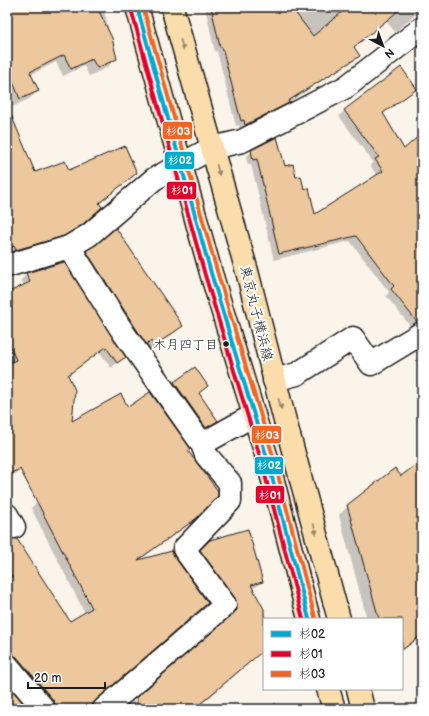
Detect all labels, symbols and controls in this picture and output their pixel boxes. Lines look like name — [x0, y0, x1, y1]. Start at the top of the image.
north arrow — [363, 26, 403, 66]
one-way arrow — [180, 38, 186, 51]
text: N — [382, 46, 397, 61]
line badge: 杉03 — [162, 121, 193, 140]
text: 杉03 — [166, 125, 191, 138]
line badge: 杉02 — [164, 151, 195, 170]
text: 杉02 — [168, 154, 193, 167]
one-way arrow — [215, 164, 221, 176]
line badge: 杉01 — [166, 181, 197, 200]
text: 杉01 — [171, 184, 193, 197]
street label: 東京丸子横浜線 — [236, 264, 277, 363]
place label: 木月四丁目 — [153, 337, 218, 353]
marker: 木月四丁目 — [221, 339, 231, 349]
one-way arrow — [277, 398, 283, 410]
line badge: 杉03 — [251, 425, 282, 444]
text: 杉03 — [255, 429, 280, 442]
line badge: 杉02 — [254, 456, 284, 475]
text: 杉02 — [257, 459, 282, 472]
line badge: 杉01 — [255, 485, 285, 504]
text: 杉01 — [259, 489, 281, 502]
one-way arrow — [312, 523, 318, 535]
legend — [263, 618, 403, 690]
text: 杉02 — [299, 627, 325, 642]
text: 杉01 — [299, 647, 323, 662]
scale bar — [28, 664, 105, 690]
text: 杉03 — [299, 667, 325, 682]
text: 20 m — [34, 671, 61, 686]

